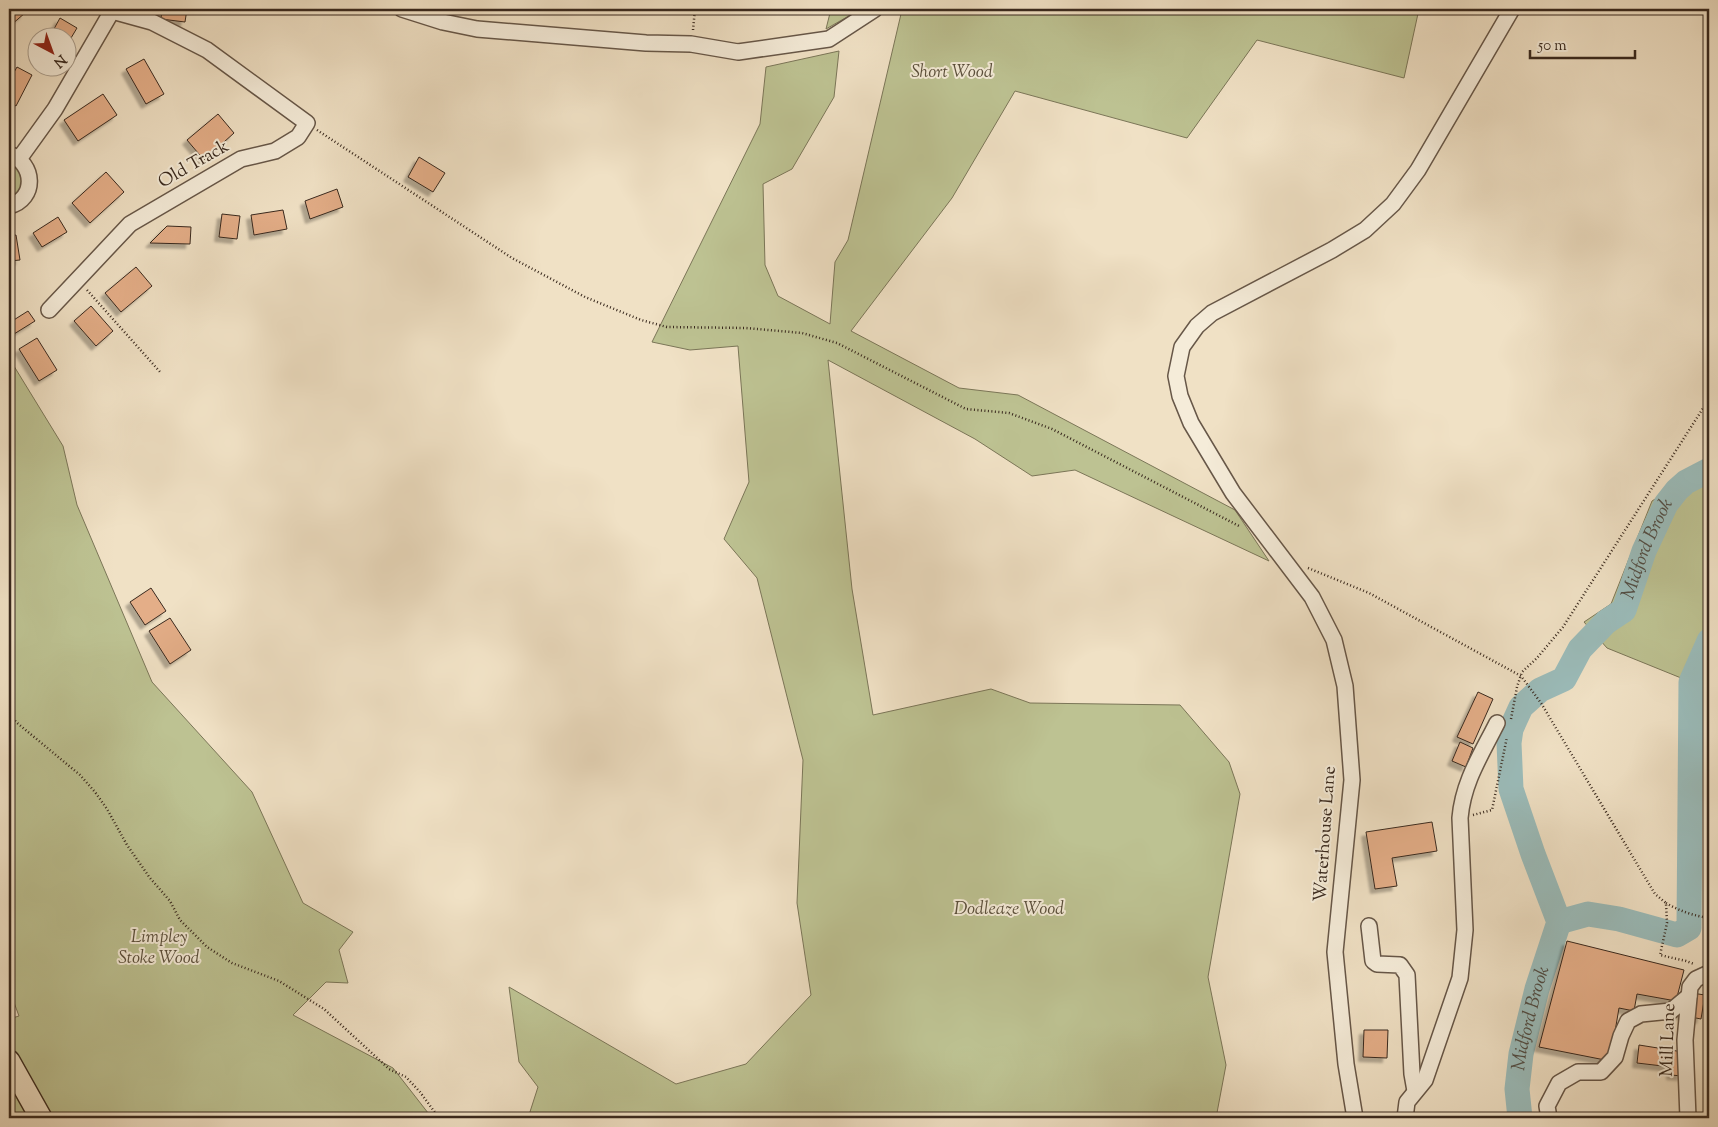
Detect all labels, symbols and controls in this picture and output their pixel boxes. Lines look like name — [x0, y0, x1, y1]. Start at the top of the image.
north arrow — [28, 28, 78, 78]
scale bar — [1530, 28, 1636, 60]
text: 50 m — [1537, 36, 1567, 57]
text: N — [48, 49, 70, 72]
park label: Short Wood — [911, 60, 993, 86]
street label: Old Track — [154, 134, 234, 196]
water label: Midford Brook — [1615, 492, 1680, 603]
street label: Waterhouse Lane — [1308, 765, 1344, 903]
park label: Dodleaze Wood — [954, 897, 1064, 923]
park label: Limpley Stoke Wood — [118, 925, 200, 972]
water label: Midford Brook — [1506, 962, 1557, 1072]
street label: Mill Lane — [1655, 1003, 1683, 1077]

